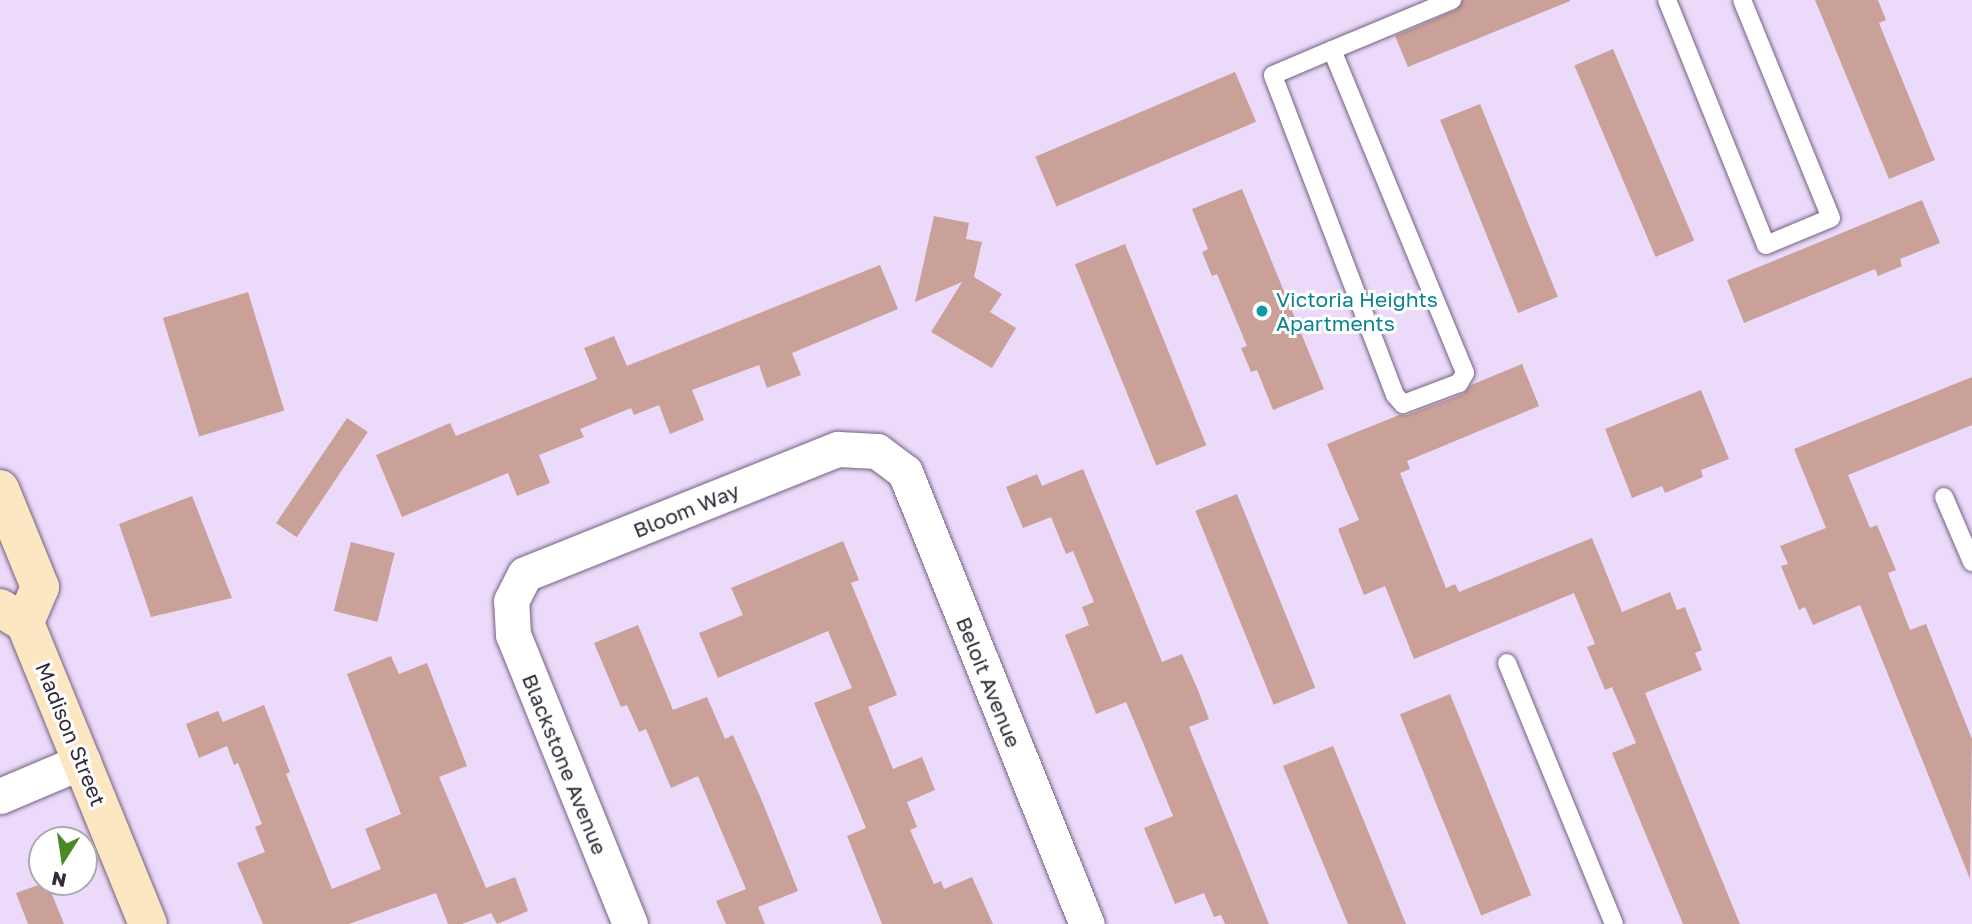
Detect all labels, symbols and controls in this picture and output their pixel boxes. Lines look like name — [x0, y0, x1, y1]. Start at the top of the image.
place label: Victoria Heights Apartments — [1276, 286, 1438, 336]
marker: Victoria Heights Apartments — [1254, 303, 1270, 319]
street label: Bloom Way — [629, 477, 743, 543]
street label: Beloit Avenue — [951, 613, 1027, 751]
street label: Madison Street — [31, 659, 111, 809]
street label: Blackstone Avenue — [517, 670, 613, 858]
north arrow — [28, 826, 98, 896]
text: N — [49, 867, 68, 893]

